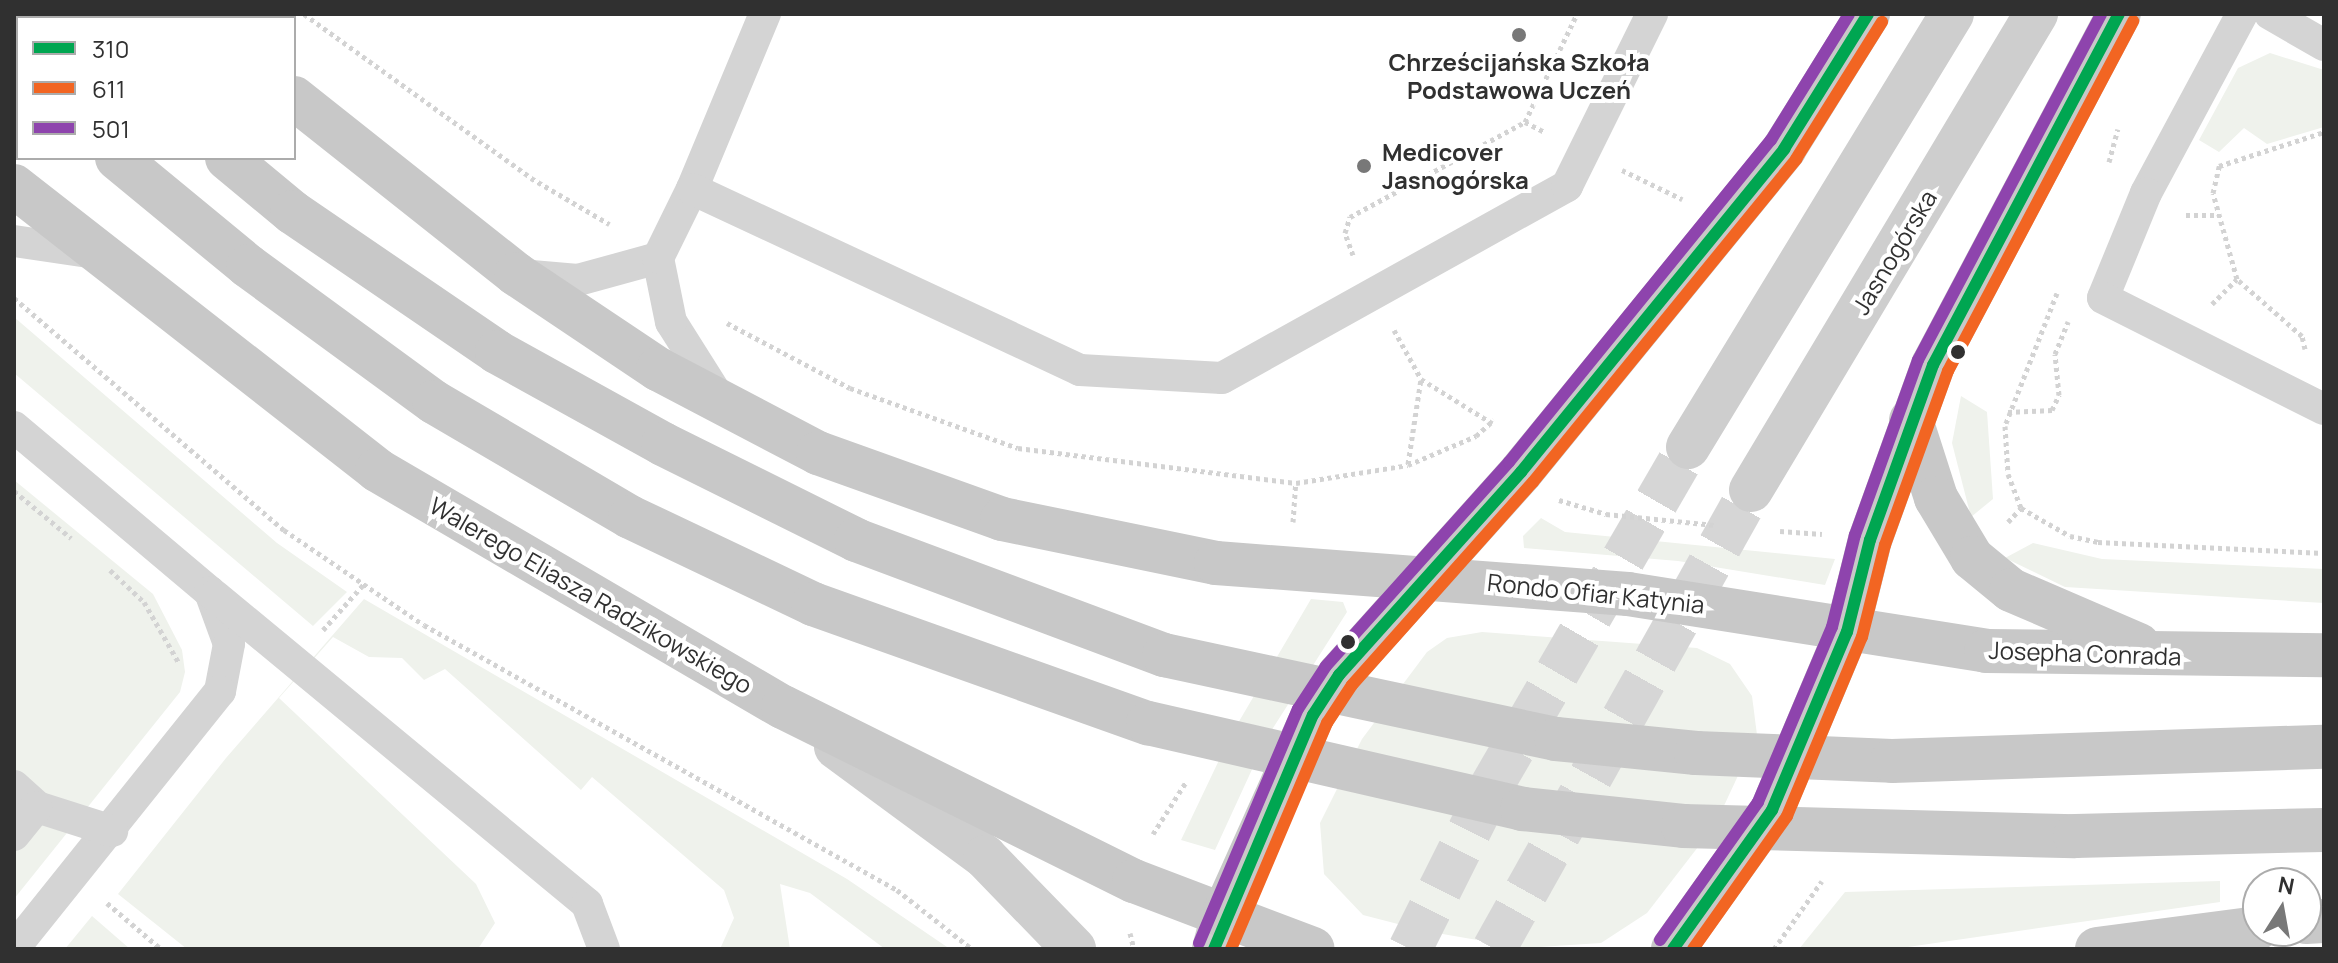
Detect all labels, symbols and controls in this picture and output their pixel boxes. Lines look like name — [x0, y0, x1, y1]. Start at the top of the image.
legend — [16, 16, 296, 160]
marker: Chrześcijańska Szkoła Podstawowa Uczeń — [1510, 26, 1528, 44]
text: 310 — [92, 32, 129, 65]
place label: Chrześcijańska Szkoła Podstawowa Uczeń — [1388, 48, 1650, 104]
text: 611 — [92, 72, 125, 105]
text: 501 — [92, 112, 130, 145]
place label: Medicover Jasnogórska — [1382, 138, 1529, 194]
marker: Medicover Jasnogórska — [1353, 155, 1375, 177]
street label: Jasnogórska — [1846, 185, 1942, 319]
unlabelled marker — [1950, 344, 1966, 360]
street label: Walerego Eliasza Radzikowskiego — [425, 491, 757, 699]
street label: Rondo Ofiar Katynia — [1486, 567, 1706, 619]
unlabelled marker — [1340, 634, 1356, 650]
street label: Josepha Conrada — [1988, 635, 2182, 671]
north arrow — [2242, 867, 2322, 947]
text: N — [2276, 869, 2297, 902]

